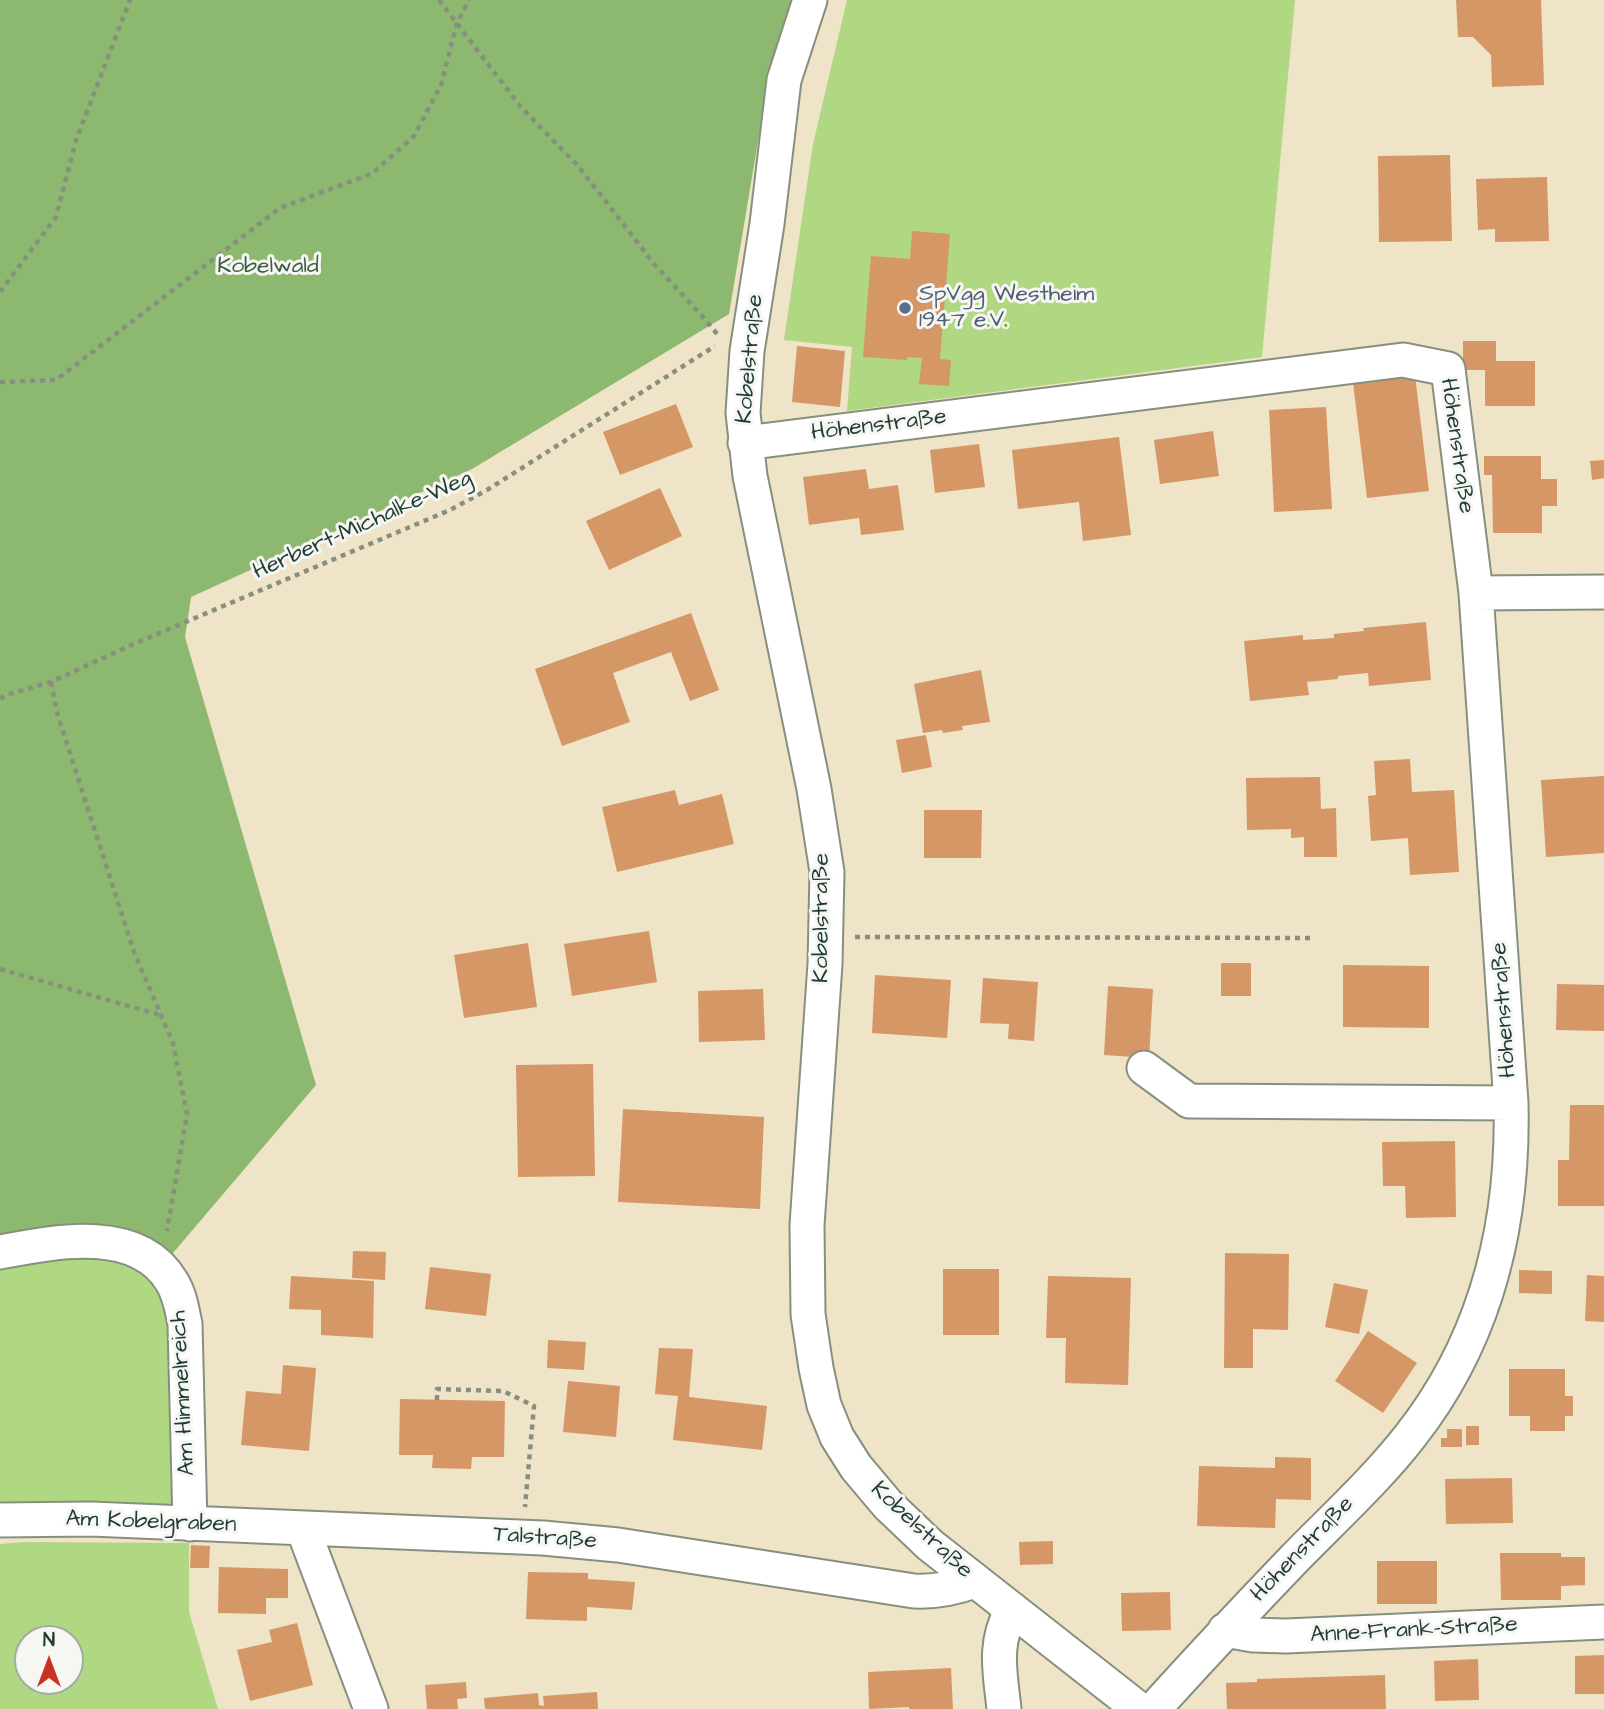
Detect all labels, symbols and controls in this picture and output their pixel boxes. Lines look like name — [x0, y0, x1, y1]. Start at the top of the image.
park label: Kobelwald — [217, 253, 319, 281]
place label: SpVgg Westheim 1947 e.V. — [919, 281, 1094, 335]
street label: Kobelstraße — [732, 293, 770, 425]
marker: SpVgg Westheim 1947 e.V. — [897, 300, 913, 316]
street label: Höhenstraße — [1433, 377, 1479, 515]
street label: Höhenstraße — [810, 404, 948, 448]
street label: Herbert-Michalke-Weg — [249, 465, 477, 587]
street label: Kobelstraße — [808, 853, 836, 983]
street label: Höhenstraße — [1486, 941, 1524, 1079]
street label: Am Himmelreich — [166, 1310, 202, 1476]
street label: Kobelstraße — [864, 1477, 978, 1585]
street label: Höhenstraße — [1246, 1491, 1360, 1609]
street label: Am Kobelgraben — [65, 1506, 237, 1540]
street label: Talstraße — [492, 1522, 598, 1556]
street label: Anne-Frank-Straße — [1310, 1612, 1518, 1650]
north arrow — [14, 1625, 84, 1695]
text: N — [43, 1627, 55, 1654]

